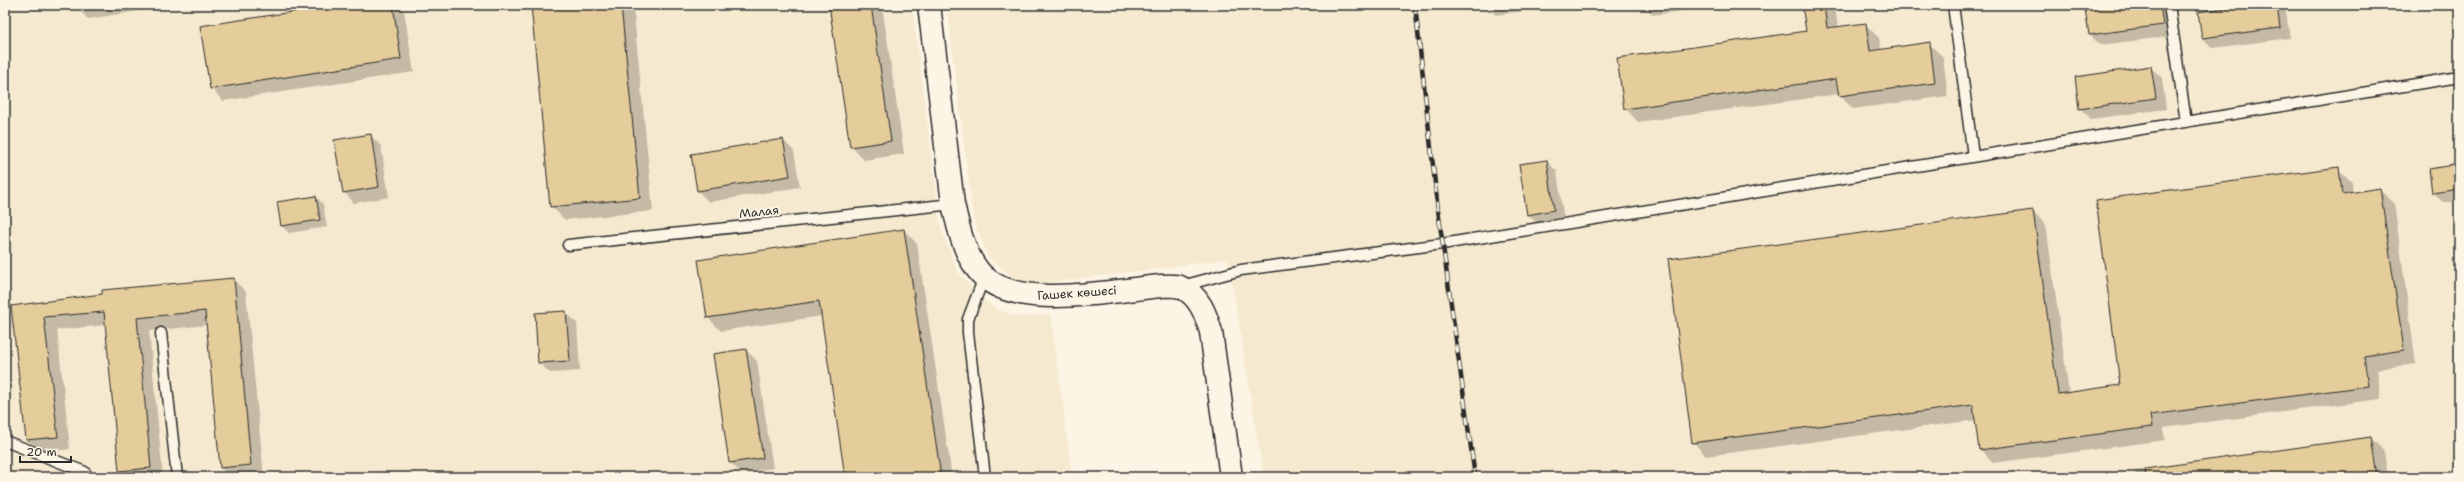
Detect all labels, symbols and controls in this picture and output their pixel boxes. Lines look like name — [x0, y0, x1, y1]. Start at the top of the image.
street label: Малая — [738, 202, 780, 222]
street label: Гашек көшесі — [1037, 282, 1117, 304]
scale bar — [20, 438, 71, 464]
text: 20 m — [26, 444, 57, 460]

